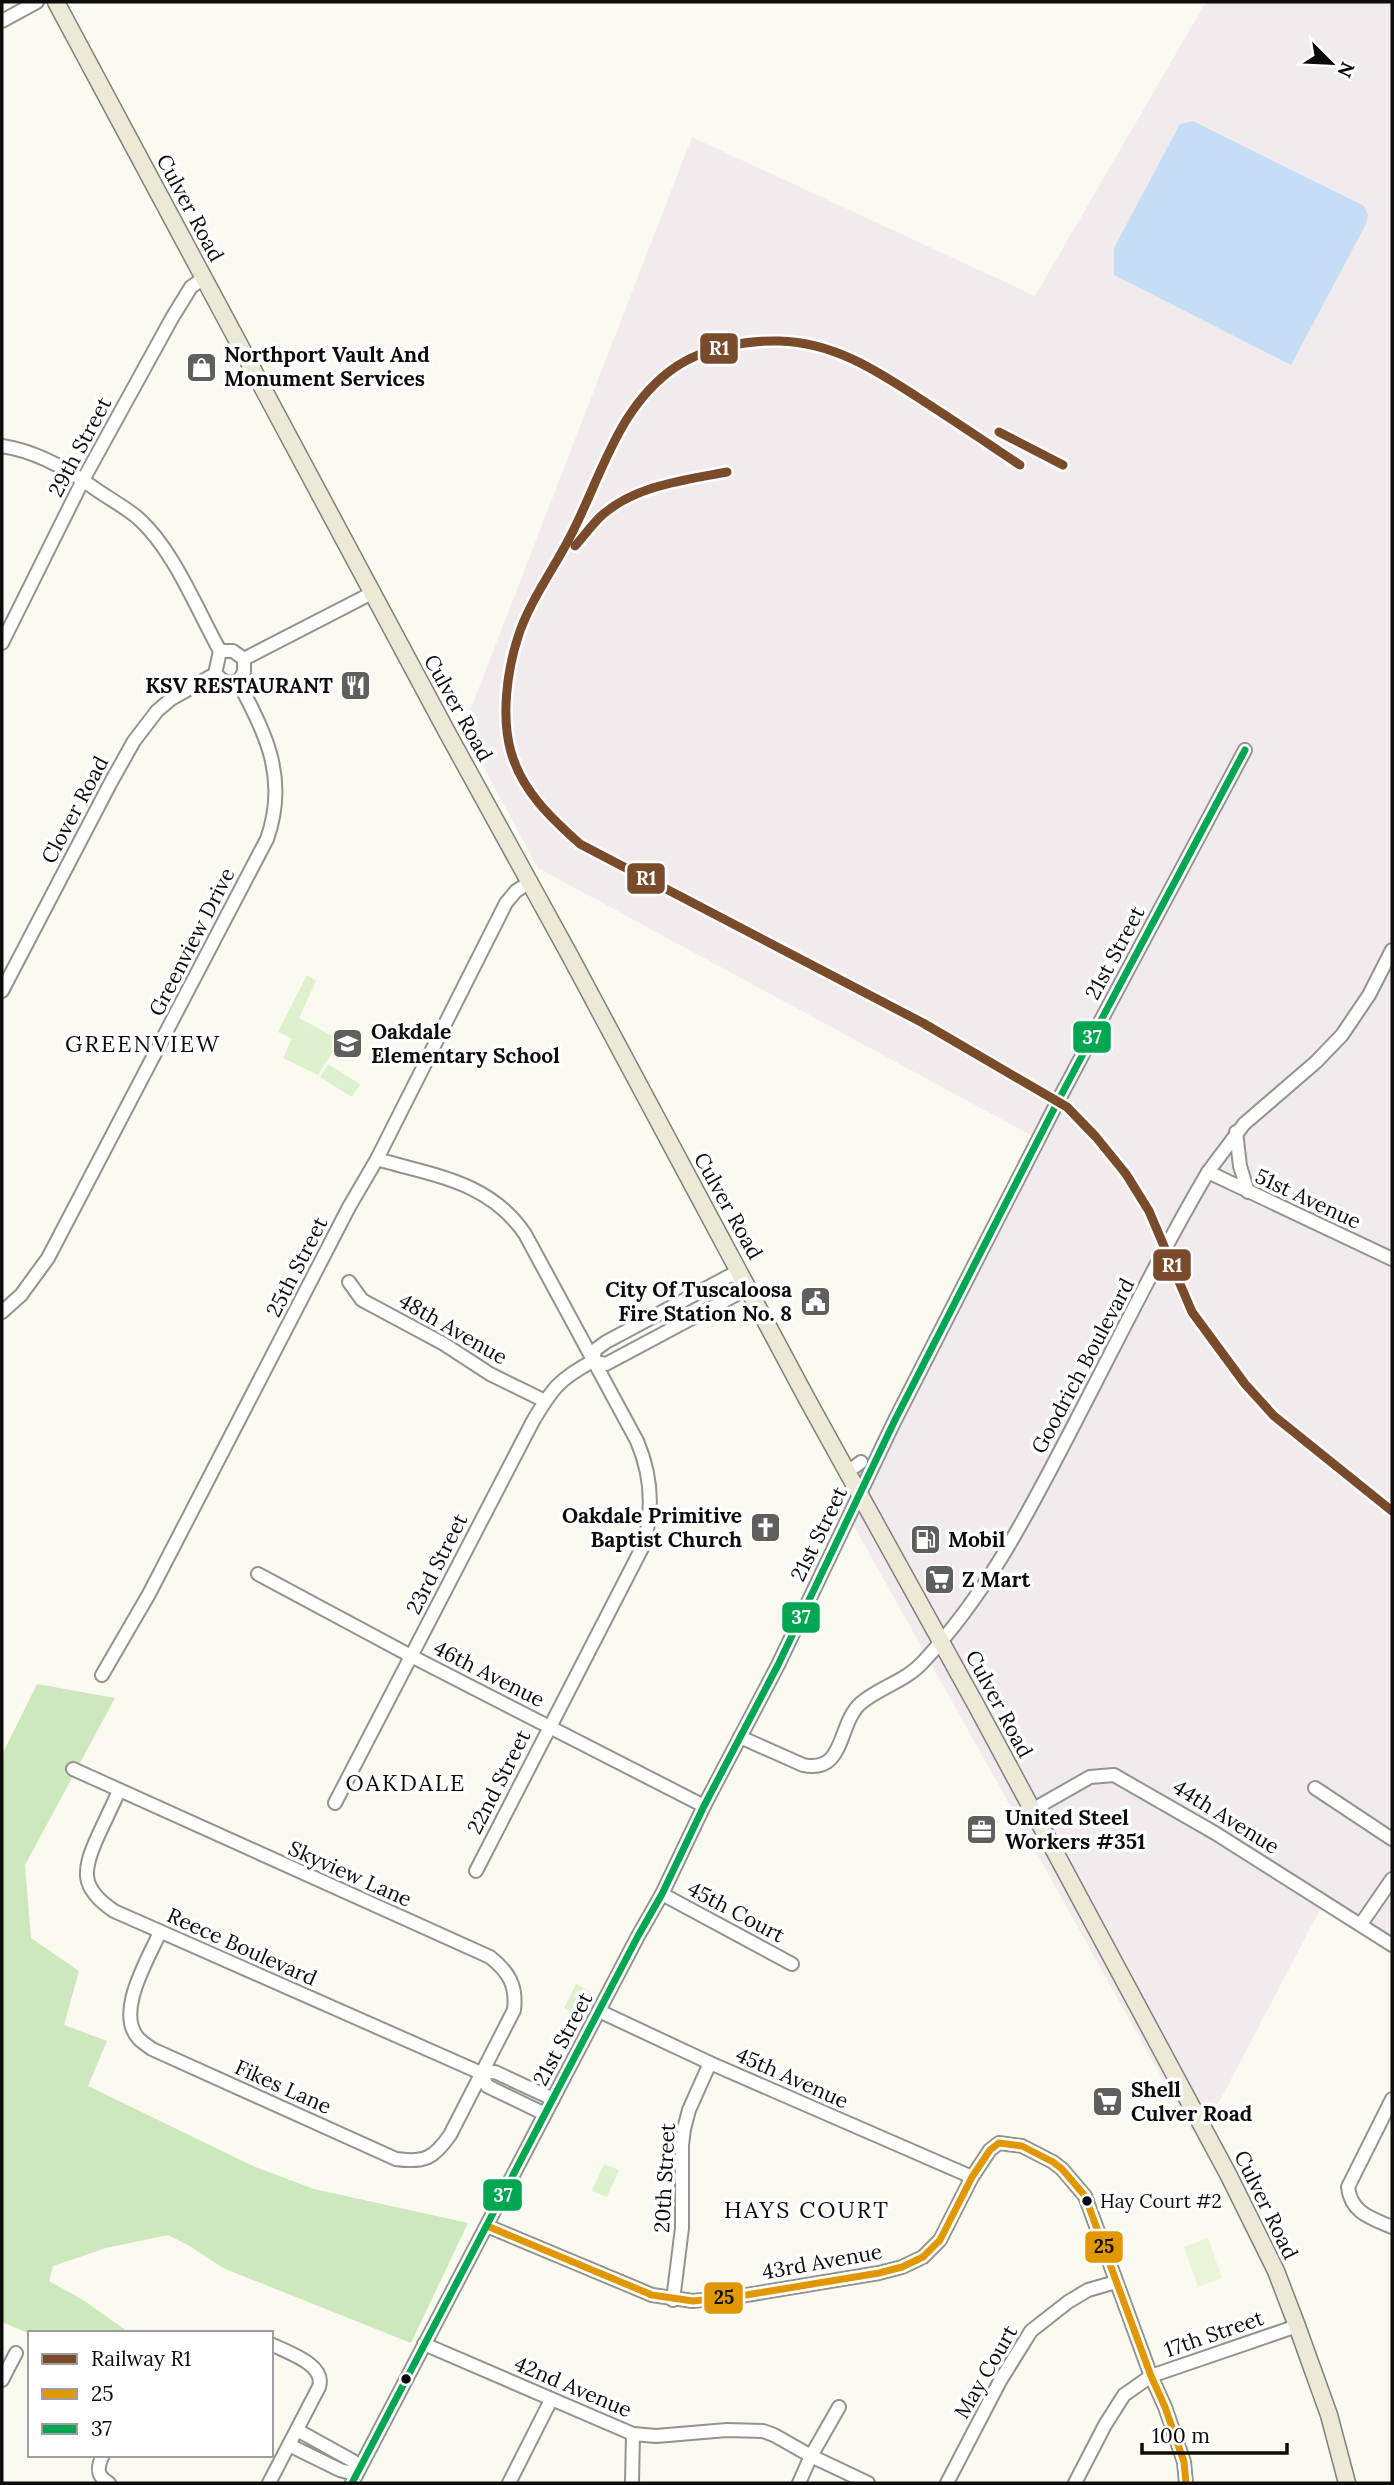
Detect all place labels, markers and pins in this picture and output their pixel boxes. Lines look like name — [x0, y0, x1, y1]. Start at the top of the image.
place label: Northport Vault And Monument Services — [224, 341, 430, 392]
shop icon: Northport Vault And Monument Services — [184, 350, 218, 384]
restaurant icon: KSV RESTAURANT — [339, 669, 373, 703]
place label: KSV RESTAURANT — [145, 672, 333, 699]
place label: Oakdale Elementary School — [371, 1018, 560, 1069]
school or university icon: Oakdale Elementary School — [331, 1027, 365, 1061]
place label: City Of Tuscaloosa Fire Station No. 8 — [605, 1276, 792, 1327]
public building icon: City Of Tuscaloosa Fire Station No. 8 — [798, 1285, 832, 1319]
place label: Oakdale Primitive Baptist Church — [562, 1502, 742, 1553]
church icon: Oakdale Primitive Baptist Church — [748, 1511, 782, 1545]
fuel station icon: Mobil — [908, 1523, 942, 1557]
place label: Mobil — [948, 1526, 1006, 1553]
supermarket icon: Z Mart — [922, 1563, 956, 1597]
place label: Z Mart — [962, 1566, 1031, 1593]
place label: United Steel Workers #351 — [1005, 1804, 1146, 1855]
office icon: United Steel Workers #351 — [965, 1813, 999, 1847]
place label: Shell Culver Road — [1131, 2076, 1252, 2127]
supermarket icon: Shell Culver Road — [1091, 2085, 1125, 2119]
place label: Hay Court #2 — [1100, 2189, 1222, 2213]
marker: Hay Court #2 — [1080, 2194, 1094, 2208]
unlabelled marker — [399, 2372, 413, 2386]

